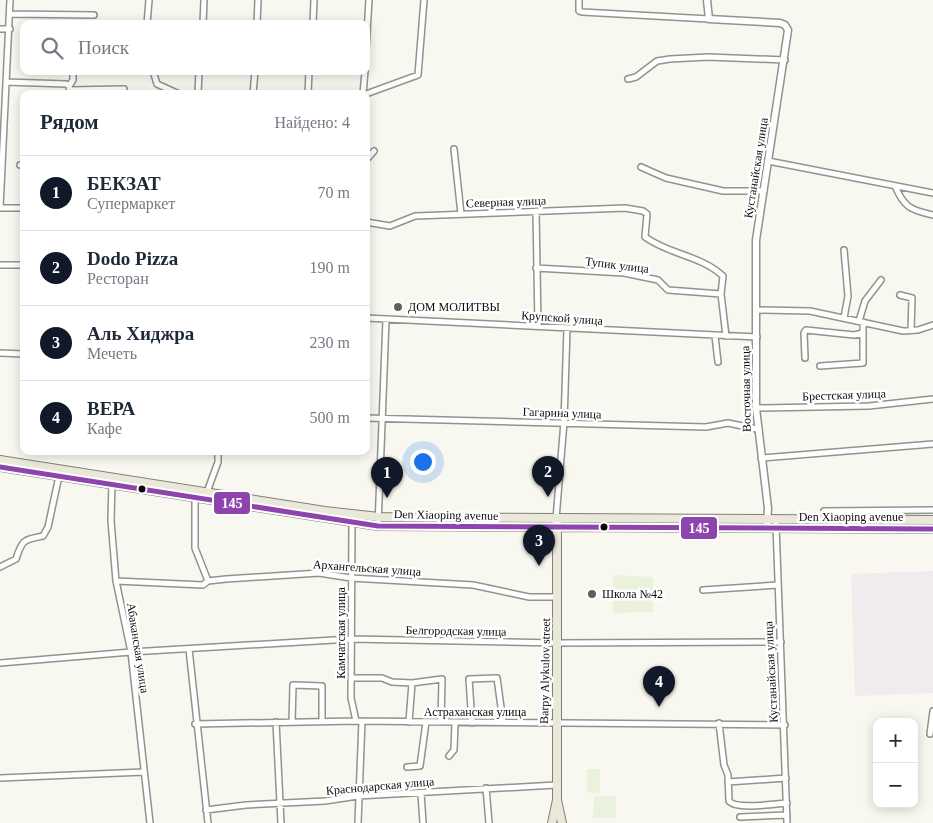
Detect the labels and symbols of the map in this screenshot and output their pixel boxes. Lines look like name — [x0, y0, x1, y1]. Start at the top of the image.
street label: Кустанайская улица — [741, 116, 771, 219]
street label: Северная улица — [466, 194, 547, 210]
street label: Тупик улица — [584, 254, 650, 276]
place label: ДОМ МОЛИТВЫ — [408, 300, 500, 314]
marker: ДОМ МОЛИТВЫ — [392, 301, 404, 313]
street label: Крупской улица — [521, 308, 604, 328]
street label: Восточная улица — [738, 345, 754, 432]
street label: Брестская улица — [802, 387, 887, 403]
street label: Гагарина улица — [522, 405, 602, 421]
your location — [410, 449, 436, 475]
pin: 2 — [532, 456, 564, 497]
pin: 1 — [371, 457, 403, 498]
unlabelled marker — [137, 484, 147, 494]
line badge: 145 — [213, 491, 251, 515]
text: 145 — [222, 496, 243, 511]
street label: Den Xiaoping avenue — [394, 507, 498, 523]
street label: Den Xiaoping avenue — [799, 510, 903, 524]
line badge: 145 — [680, 516, 718, 540]
text: 145 — [689, 521, 710, 536]
unlabelled marker — [599, 522, 609, 532]
pin: 3 — [523, 525, 555, 566]
street label: Архангельская улица — [313, 557, 422, 579]
street label: Камчатская улица — [334, 587, 348, 679]
place label: Школа №42 — [602, 587, 663, 601]
marker: Школа №42 — [586, 588, 598, 600]
street label: Абаканская улица — [124, 602, 152, 695]
street label: Barpy Alykulov street — [537, 617, 553, 724]
street label: Кустанайская улица — [761, 620, 781, 723]
street label: Белгородская улица — [405, 623, 507, 639]
pin: 4 — [643, 666, 675, 707]
street label: Астраханская улица — [424, 705, 527, 719]
street label: Краснодарская улица — [325, 774, 435, 798]

